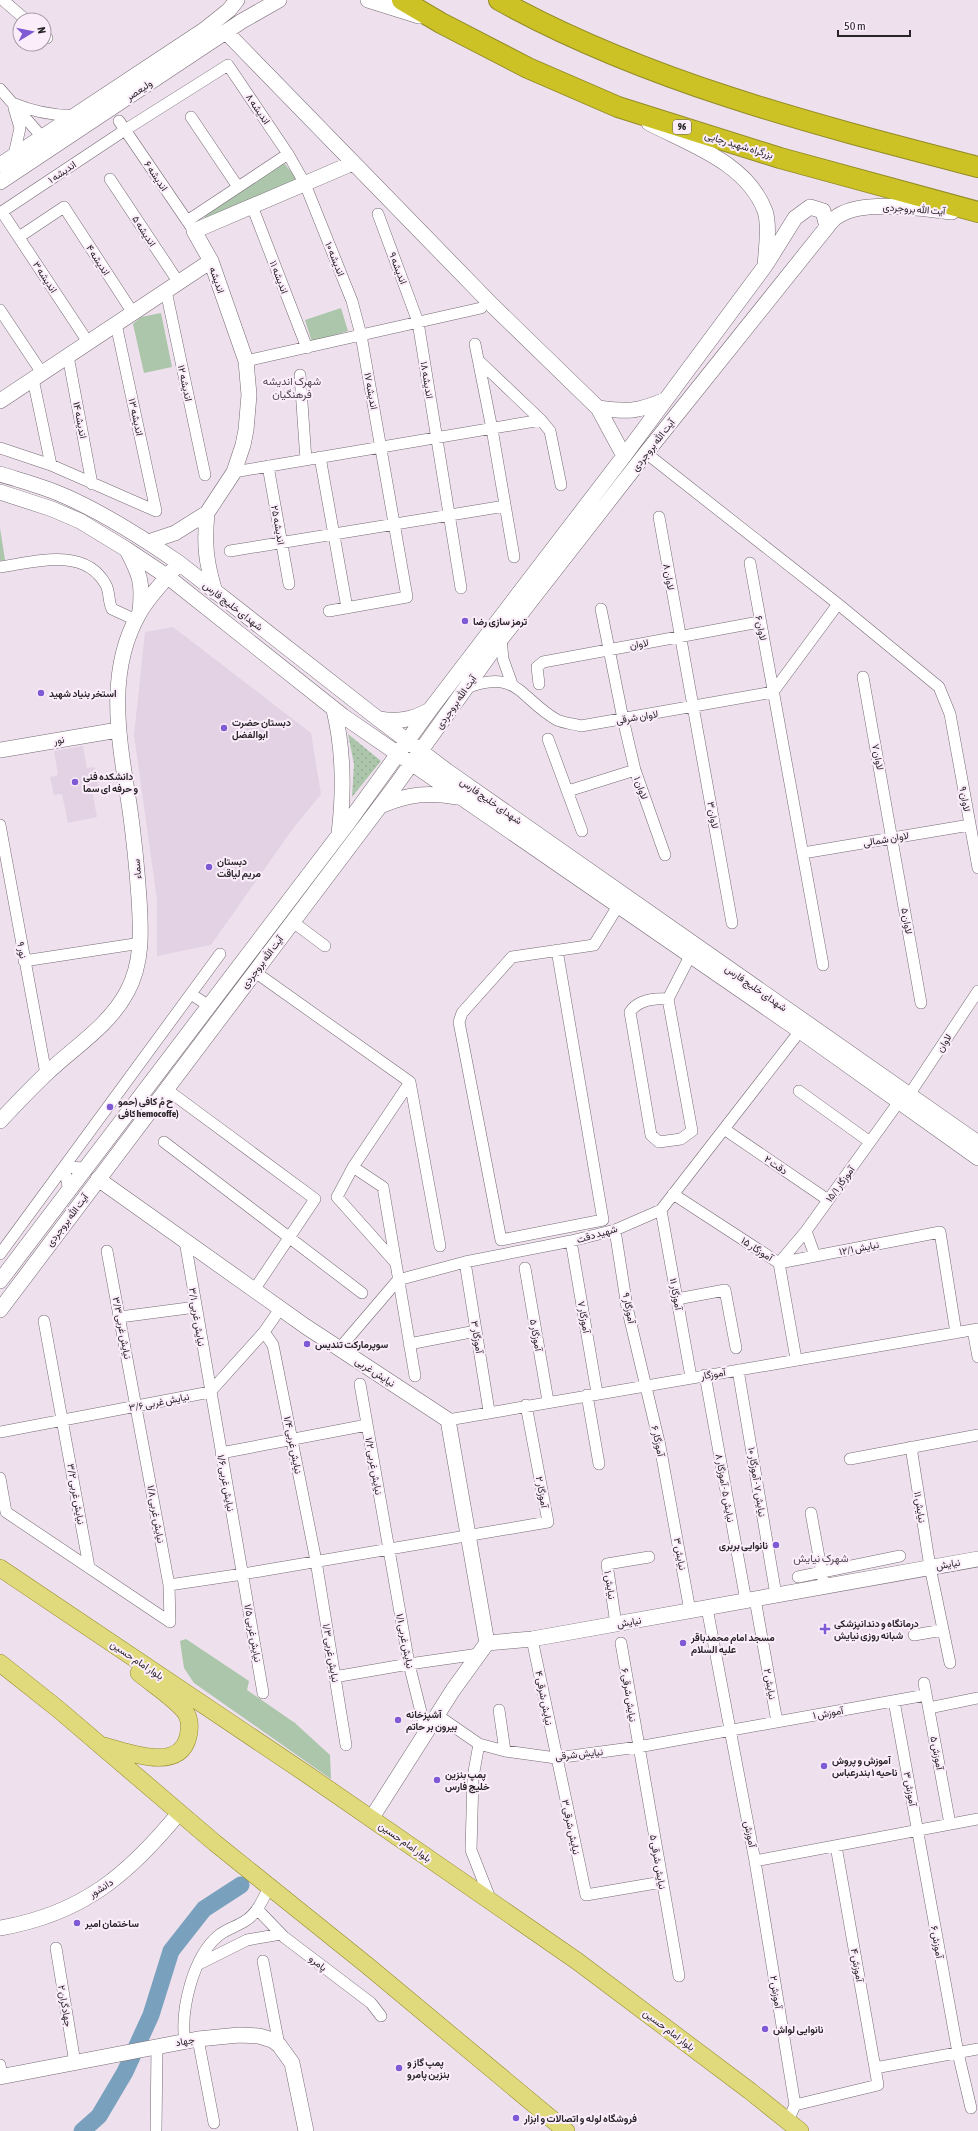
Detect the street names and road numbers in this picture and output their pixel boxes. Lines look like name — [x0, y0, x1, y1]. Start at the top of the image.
street label: ولیعصر — [123, 77, 155, 104]
street label: اندیشه ۸ — [243, 92, 272, 127]
road number: 96 — [673, 120, 691, 134]
street label: بزرگراه شهید رجایی — [703, 129, 775, 162]
street label: اندیشه ۱ — [46, 159, 79, 186]
street label: اندیشه ۶ — [141, 159, 170, 194]
street label: آیت الله بروجردی — [882, 201, 946, 218]
street label: اندیشه ۵ — [129, 214, 158, 249]
street label: اندیشه ۱۰ — [322, 240, 347, 278]
street label: اندیشه ۴ — [83, 243, 112, 278]
street label: اندیشه ۹ — [386, 250, 409, 286]
street label: اندیشه ۳ — [30, 259, 59, 295]
street label: اندیشه ۱۱ — [267, 259, 290, 295]
street label: اندیشه — [206, 265, 227, 295]
street label: اندیشه ۱۸ — [418, 361, 435, 399]
street label: اندیشه ۱۲ — [175, 364, 194, 402]
street label: اندیشه ۱۷ — [361, 372, 380, 411]
street label: اندیشه ۱۳ — [126, 397, 145, 437]
street label: اندیشه ۱۴ — [70, 401, 89, 440]
street label: آیت الله بروجردی — [629, 416, 678, 474]
street label: اندیشه ۲۵ — [268, 504, 287, 546]
street label: لاوان ۸ — [660, 563, 677, 591]
street label: شهدای خلیج فارس — [200, 579, 265, 634]
street label: لاوان ۶ — [752, 614, 769, 642]
street label: لاوان — [629, 637, 650, 652]
street label: آیت الله بروجردی — [433, 673, 480, 731]
street label: لاوان شرقی — [615, 708, 659, 727]
street label: نور — [52, 734, 66, 748]
street label: لاوان ۷ — [869, 743, 886, 771]
street label: لاوان ۱ — [631, 775, 650, 801]
street label: شهدای خلیج فارس — [457, 776, 524, 827]
street label: لاوان ۹ — [956, 786, 973, 813]
street label: لاوان ۳ — [704, 801, 721, 830]
street label: لاوان شمالی — [862, 830, 910, 849]
street label: سماء — [130, 858, 144, 880]
street label: لاوان ۵ — [898, 907, 915, 935]
street label: آیت الله بروجردی — [239, 933, 286, 991]
street label: نور ۹ — [14, 941, 29, 960]
street label: شهدای خلیج فارس — [722, 963, 789, 1014]
street label: لاوان — [934, 1032, 955, 1055]
street label: دقت ۲ — [762, 1153, 790, 1177]
street label: آموزگار ۱۵/۱ — [823, 1163, 858, 1205]
street label: آیت الله بروجردی — [44, 1191, 91, 1249]
street label: شهید دقت — [575, 1223, 619, 1246]
street label: آموزگار ۱۵ — [739, 1235, 775, 1264]
street label: نیایش ۱۲/۱ — [838, 1239, 880, 1258]
street label: آموزگار ۱۱ — [667, 1277, 684, 1312]
street label: نیایش غربی ۳/۱ — [186, 1287, 207, 1347]
street label: آموزگار ۹ — [620, 1292, 638, 1325]
street label: نیایش غربی ۳/۳ — [110, 1296, 133, 1360]
street label: آموزگار ۷ — [575, 1300, 592, 1335]
street label: آموزگار ۵ — [527, 1318, 544, 1353]
street label: آموزگار ۳ — [468, 1320, 485, 1355]
street label: نیایش غربی — [353, 1355, 397, 1390]
street label: آموزگار — [699, 1367, 727, 1383]
street label: نیایش غربی ۳/۶ — [128, 1391, 190, 1414]
street label: نیایش غربی ۱/۴ — [281, 1415, 304, 1475]
street label: آموزگار ۶ — [648, 1425, 667, 1458]
street label: نیایش غربی ۱/۲ — [363, 1436, 384, 1496]
street label: نیایش ۷ - آموزگار ۱۰ — [745, 1446, 768, 1518]
street label: نیایش ۵ - آموزگار ۸ — [713, 1453, 736, 1523]
street label: نیایش غربی ۱/۶ — [215, 1454, 236, 1513]
street label: نیایش غربی ۳/۲ — [64, 1463, 87, 1526]
street label: آموزگار ۲ — [533, 1475, 550, 1509]
street label: نیایش غربی ۱/۸ — [145, 1484, 167, 1544]
street label: نیایش ۱۱ — [911, 1490, 928, 1524]
street label: نیایش ۳ — [671, 1537, 688, 1571]
street label: نیایش — [935, 1557, 961, 1572]
street label: نیایش ۱ — [601, 1570, 618, 1600]
street label: نیایش غربی ۱/۵ — [242, 1603, 264, 1663]
street label: نیایش غربی ۱/۱ — [393, 1613, 416, 1670]
street label: نیایش — [616, 1614, 642, 1631]
street label: نیایش غربی ۱/۳ — [320, 1623, 341, 1683]
street label: بلوار امام حسین — [108, 1638, 166, 1683]
street label: نیایش شرقی ۶ — [618, 1667, 639, 1723]
street label: نیایش ۲ — [761, 1668, 778, 1701]
street label: نیایش شرقی ۴ — [532, 1670, 555, 1726]
street label: آموزش ۱ — [812, 1705, 845, 1722]
street label: آموزش ۵ — [927, 1735, 946, 1772]
street label: نیایش شرقی — [555, 1746, 604, 1763]
street label: آموزش ۳ — [901, 1771, 919, 1808]
street label: نیایش شرقی ۳ — [559, 1798, 582, 1856]
street label: بلوار امام حسین — [376, 1820, 433, 1865]
street label: آموزش — [741, 1820, 758, 1849]
street label: نیایش شرقی ۵ — [647, 1834, 668, 1891]
street label: دانشور — [86, 1876, 116, 1901]
street label: آموزش ۶ — [928, 1925, 945, 1960]
street label: آموزش ۴ — [848, 1947, 865, 1983]
street label: پامرو — [306, 1953, 329, 1975]
street label: آموزش ۲ — [767, 1975, 784, 2010]
street label: جهادگران ۲ — [55, 1984, 74, 2028]
street label: بلوار امام حسین — [640, 2007, 697, 2054]
street label: جهاد — [175, 2034, 196, 2049]

